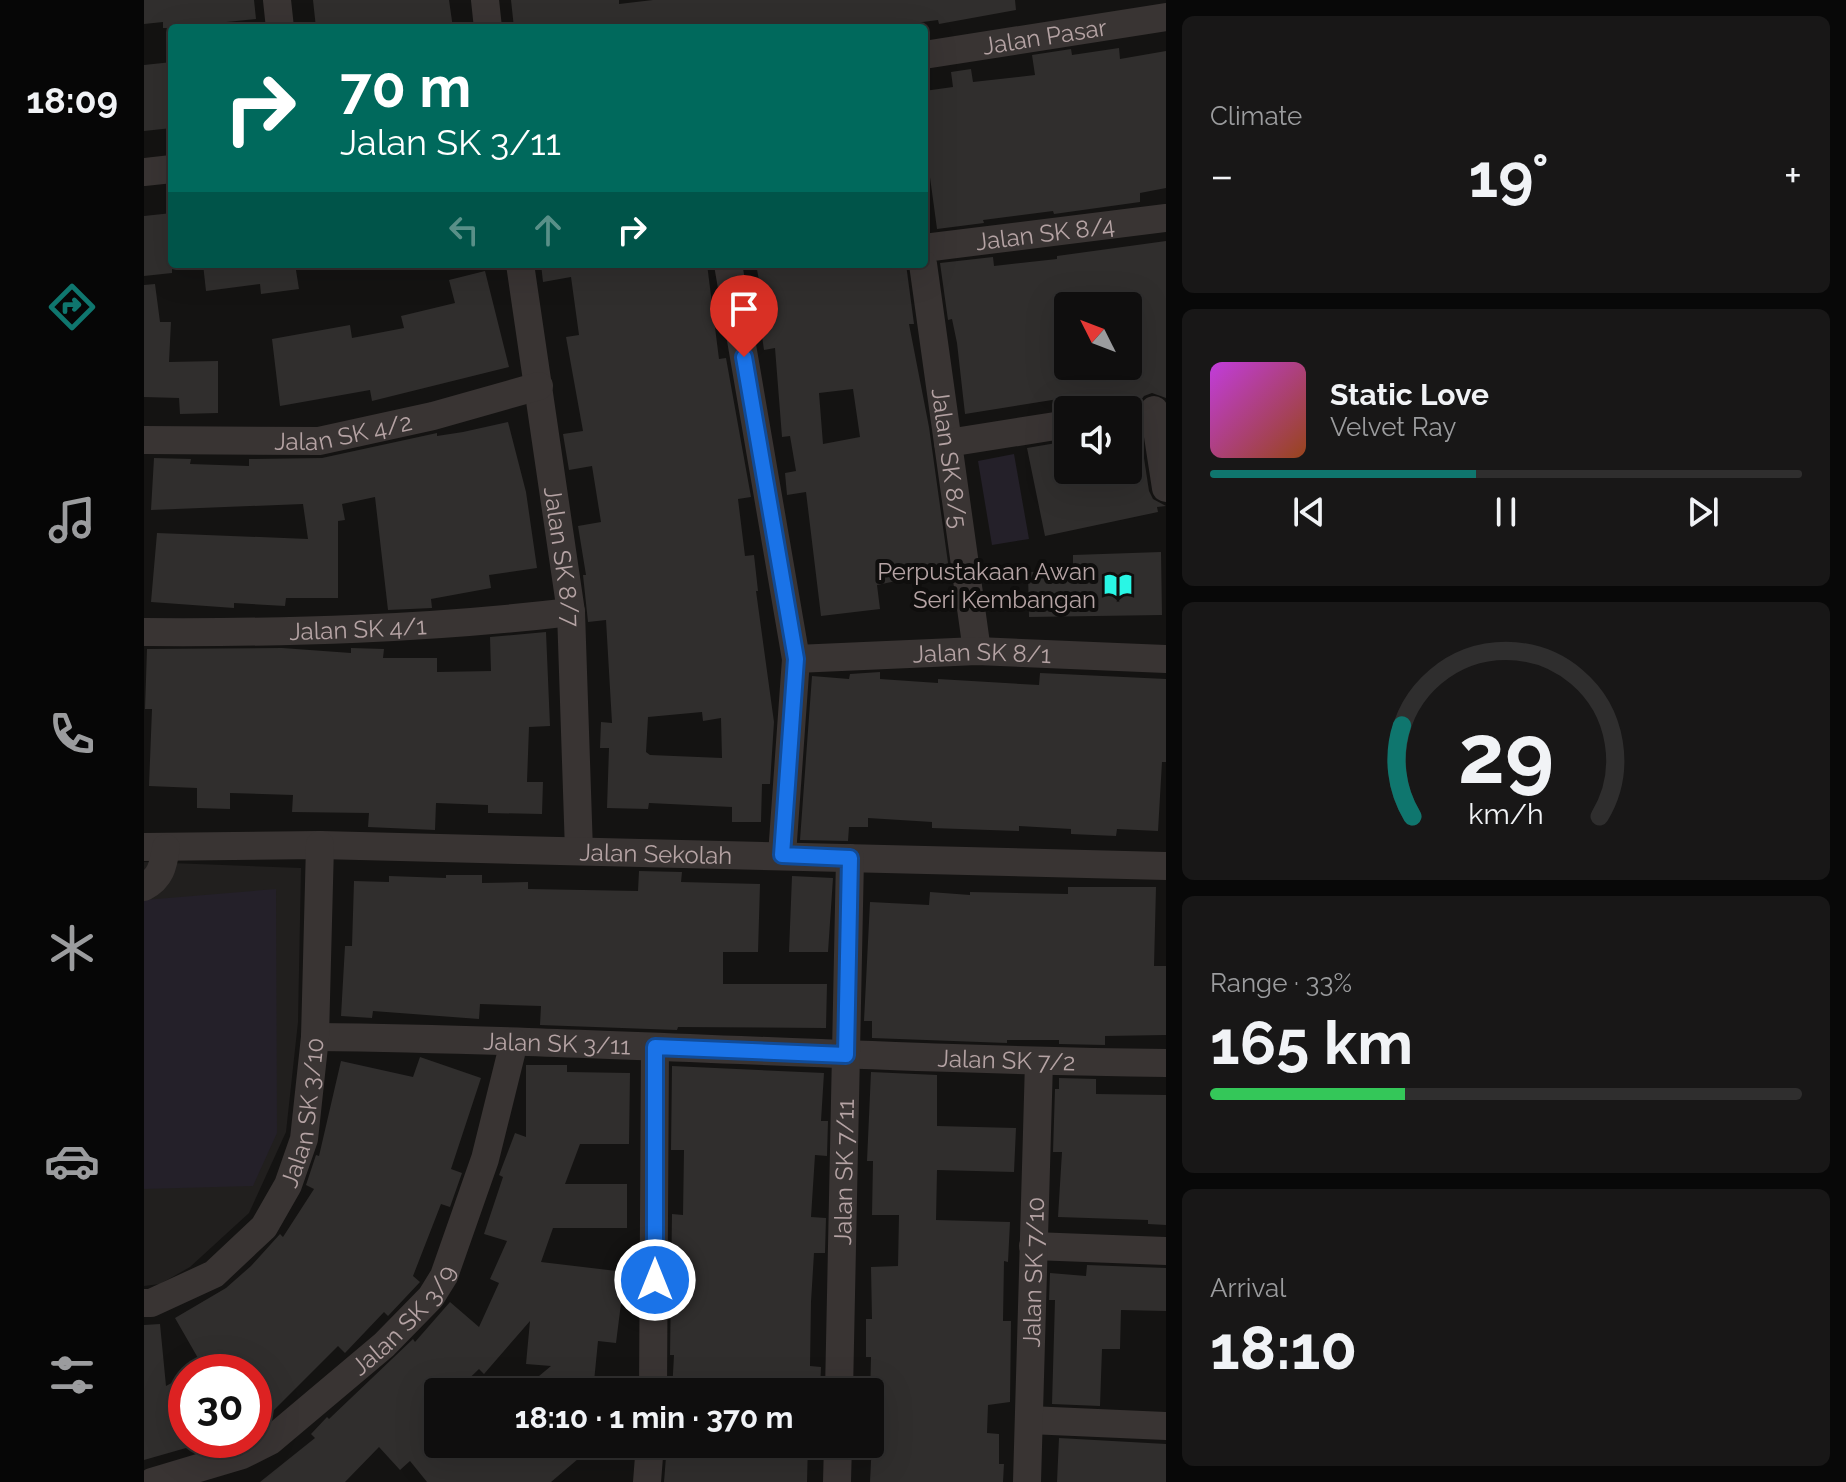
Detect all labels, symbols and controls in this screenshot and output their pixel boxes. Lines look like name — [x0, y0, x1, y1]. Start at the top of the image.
street label: Jalan Pasar — [980, 12, 1109, 60]
text: 70 m — [340, 54, 471, 120]
icon: right — [208, 56, 312, 160]
text: 18:09 — [26, 79, 118, 121]
text: Climate — [1210, 101, 1302, 131]
text: Jalan SK 3/11 — [340, 121, 561, 163]
text: 19° — [1469, 141, 1549, 211]
text: − — [1210, 150, 1234, 201]
text: + — [1784, 150, 1802, 201]
icon: left — [442, 208, 486, 252]
icon: ahead — [526, 208, 570, 252]
icon: right — [610, 208, 654, 252]
street label: Jalan SK 8/4 — [974, 210, 1116, 256]
pin — [710, 275, 778, 357]
icon: directions — [44, 279, 100, 335]
icon: arrive — [722, 287, 766, 331]
north arrow — [1054, 292, 1142, 380]
map controls — [1054, 292, 1142, 484]
text: Static Love — [1330, 377, 1489, 412]
street label: Jalan SK 8/5 — [926, 386, 974, 530]
button: sound — [1054, 396, 1142, 484]
street label: Jalan SK 4/2 — [274, 407, 415, 455]
text: Velvet Ray — [1330, 412, 1456, 442]
street label: Jalan SK 8/7 — [538, 485, 586, 628]
icon: previous — [1287, 490, 1331, 534]
icon: pause — [1484, 490, 1528, 534]
icon: next — [1681, 490, 1725, 534]
icon: music — [44, 492, 100, 548]
place label: Perpustakaan Awan Seri Kembangan — [877, 557, 1096, 614]
library icon: Perpustakaan Awan Seri Kembangan — [1103, 570, 1133, 600]
street label: Jalan SK 4/1 — [289, 611, 427, 645]
street label: Jalan SK 8/1 — [912, 637, 1052, 669]
text: 29 — [1458, 705, 1554, 802]
icon: phone — [44, 706, 100, 762]
text: km/h — [1468, 797, 1544, 831]
street label: Jalan Sekolah — [579, 837, 733, 870]
icon: climate — [44, 920, 100, 976]
text: Range · 33% — [1210, 968, 1352, 998]
text: 165 km — [1210, 1008, 1413, 1078]
street label: Jalan SK 3/11 — [483, 1026, 631, 1060]
street label: Jalan SK 3/10 — [274, 1036, 329, 1191]
street label: Jalan SK 7/2 — [937, 1043, 1076, 1076]
street label: Jalan SK 7/11 — [828, 1099, 860, 1245]
icon: car — [44, 1133, 100, 1189]
street label: Jalan SK 7/10 — [1016, 1196, 1050, 1348]
position arrow — [613, 1238, 697, 1322]
street label: Jalan SK 3/9 — [345, 1262, 461, 1381]
text: Arrival — [1210, 1273, 1286, 1303]
text: 18:10 — [1210, 1313, 1357, 1383]
icon: filters — [44, 1347, 100, 1403]
speed limit sign: 30 — [168, 1354, 272, 1458]
text: 18:10 · 1 min · 370 m — [515, 1400, 793, 1435]

